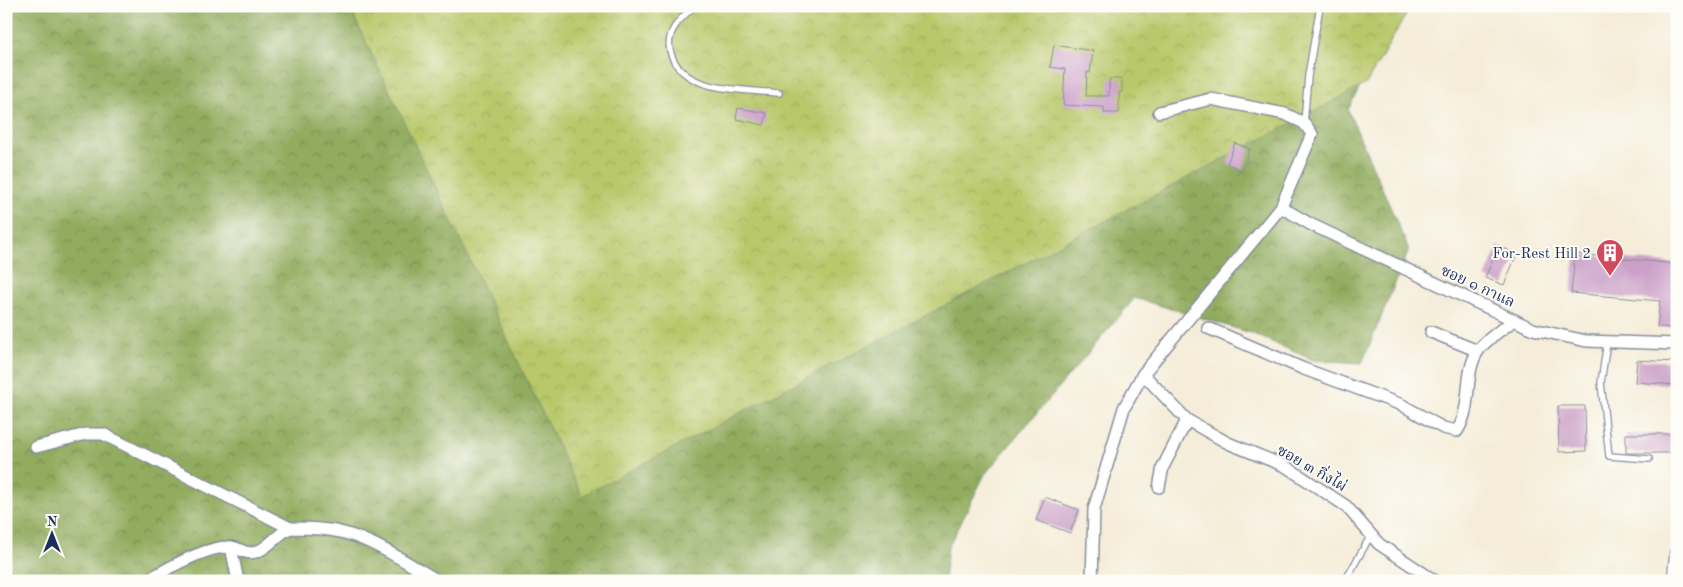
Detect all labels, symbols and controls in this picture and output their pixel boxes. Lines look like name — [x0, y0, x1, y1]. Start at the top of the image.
building icon: For-Rest Hill 2 — [1595, 238, 1625, 277]
place label: For-Rest Hill 2 — [1492, 247, 1591, 262]
street label: ซอย ๑ กาแล — [1438, 264, 1517, 311]
street label: ซอย ๓ กิ่งไผ่ — [1274, 439, 1351, 495]
north arrow — [28, 510, 78, 560]
text: N — [47, 515, 58, 529]

